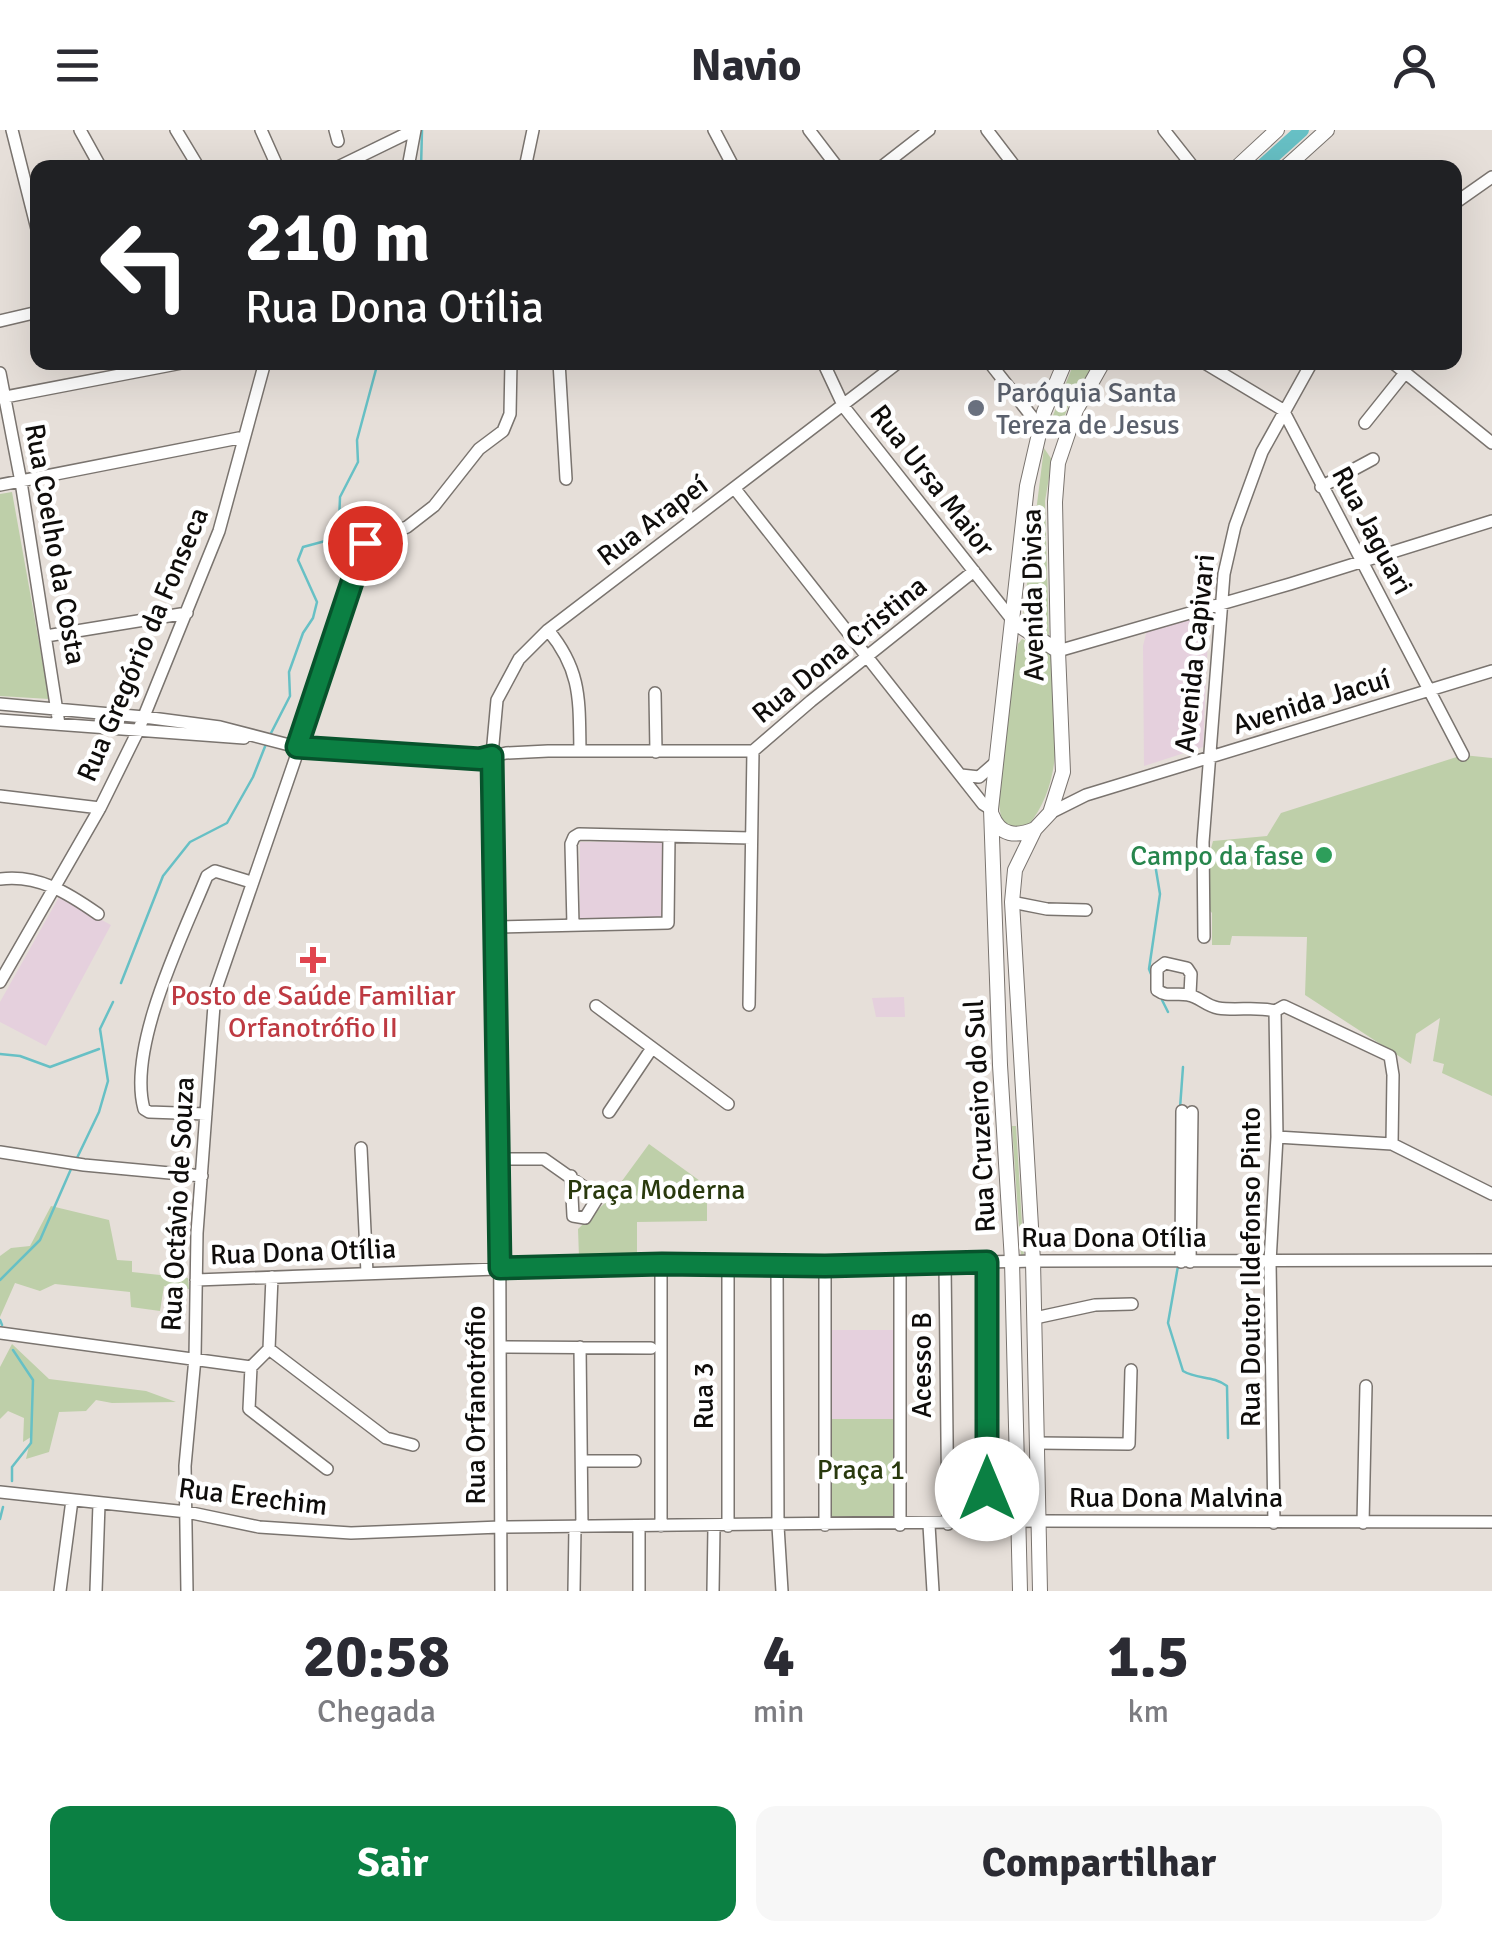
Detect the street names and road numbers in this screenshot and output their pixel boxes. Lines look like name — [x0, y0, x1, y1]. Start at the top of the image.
street label: Rua Ursa Maior — [863, 398, 1002, 564]
street label: Rua Coelho da Costa — [17, 421, 93, 667]
street label: Rua Jaguari — [1324, 460, 1420, 600]
street label: Rua Arapeí — [591, 468, 715, 573]
street label: Rua Gregório da Fonseca — [70, 502, 216, 787]
street label: Avenida Divisa — [1014, 508, 1052, 682]
street label: Avenida Capivari — [1168, 552, 1222, 754]
street label: Rua Dona Cristina — [745, 569, 934, 731]
street label: Avenida Jacuí — [1228, 662, 1395, 742]
street label: Rua Cruzeiro do Sul — [957, 999, 1003, 1233]
street label: Rua Octávio de Souza — [154, 1076, 202, 1332]
street label: Rua Doutor Ildefonso Pinto — [1234, 1107, 1268, 1427]
street label: Rua Dona Otília — [1021, 1221, 1207, 1255]
street label: Rua Dona Otília — [209, 1232, 397, 1272]
street label: Rua Orfanotrófio — [459, 1305, 493, 1505]
street label: Acesso B — [905, 1312, 939, 1418]
street label: Rua 3 — [687, 1363, 721, 1430]
street label: Rua Erechim — [176, 1471, 329, 1523]
street label: Rua Dona Malvina — [1069, 1481, 1283, 1515]

